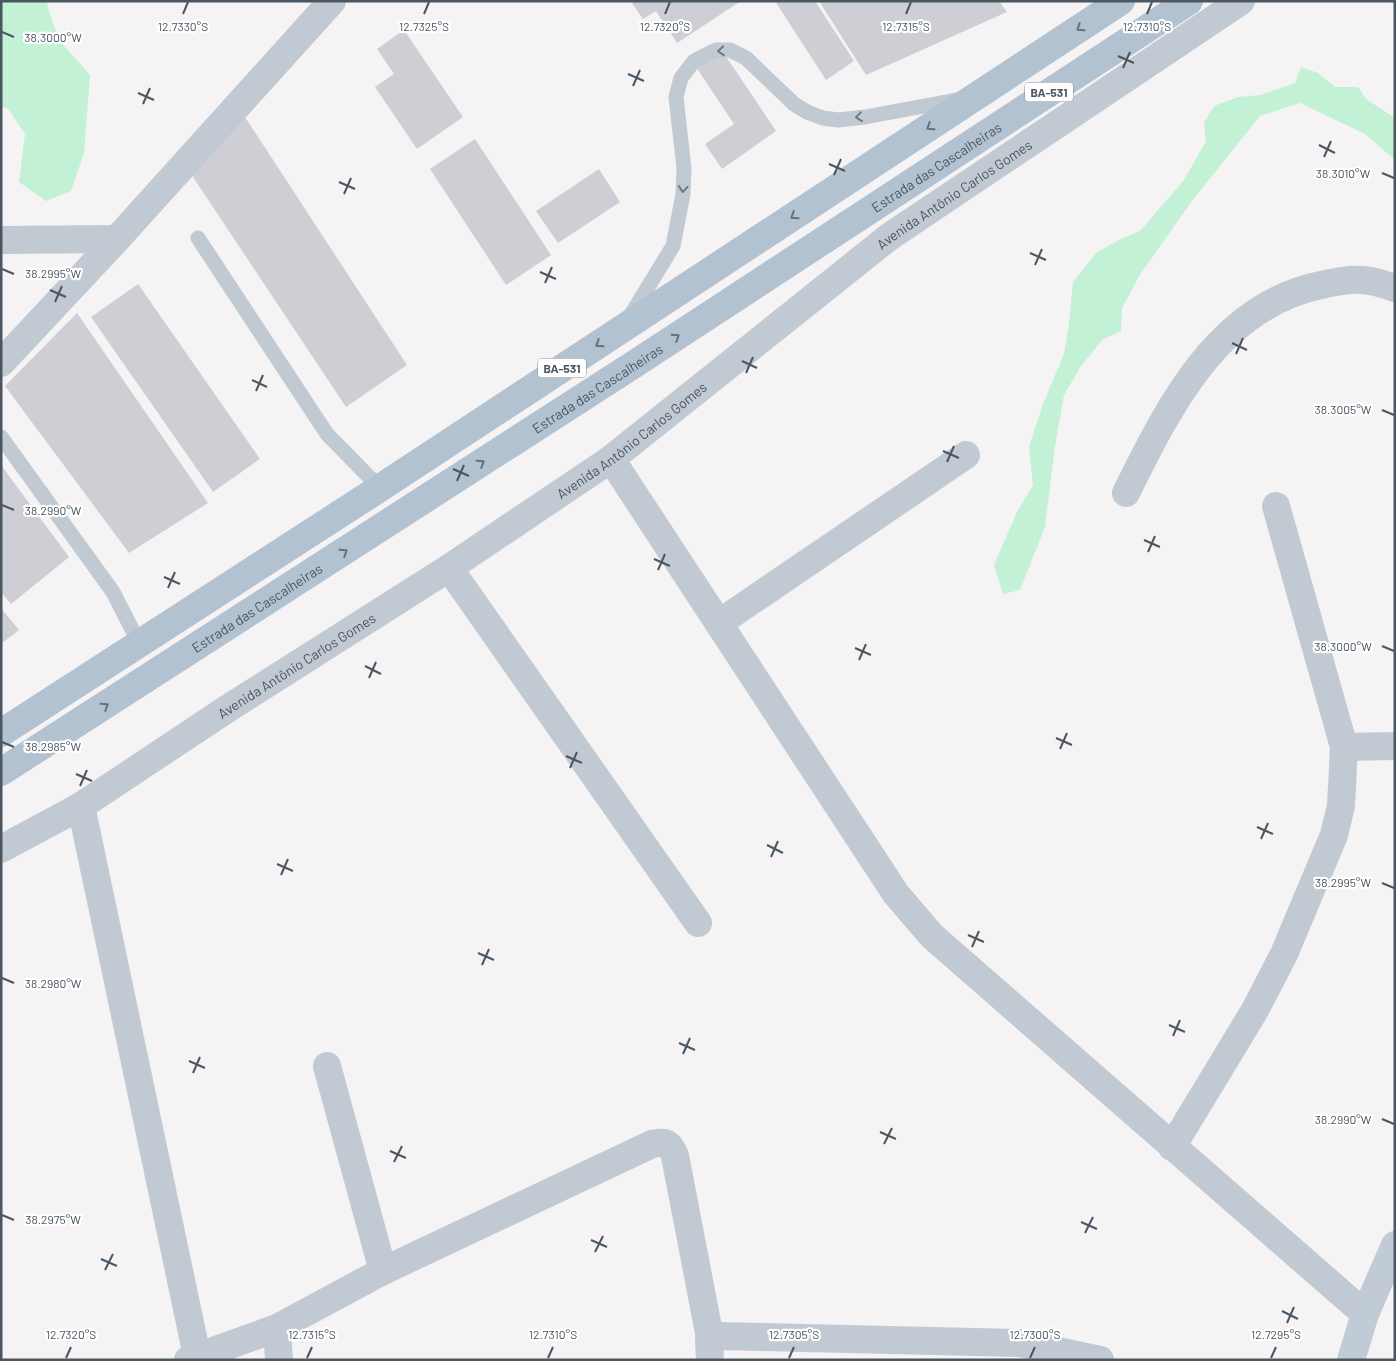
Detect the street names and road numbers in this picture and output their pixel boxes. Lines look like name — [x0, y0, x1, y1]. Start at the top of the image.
road number: BA-531 — [1025, 82, 1073, 101]
street label: Estrada das Cascalheiras — [868, 118, 1005, 215]
street label: Avenida Antônio Carlos Gomes — [873, 135, 1035, 252]
street label: Estrada das Cascalheiras — [529, 340, 666, 436]
road number: BA-531 — [538, 358, 586, 378]
street label: Avenida Antônio Carlos Gomes — [553, 378, 710, 502]
street label: Estrada das Cascalheiras — [188, 559, 325, 656]
street label: Avenida Antônio Carlos Gomes — [214, 609, 378, 722]

